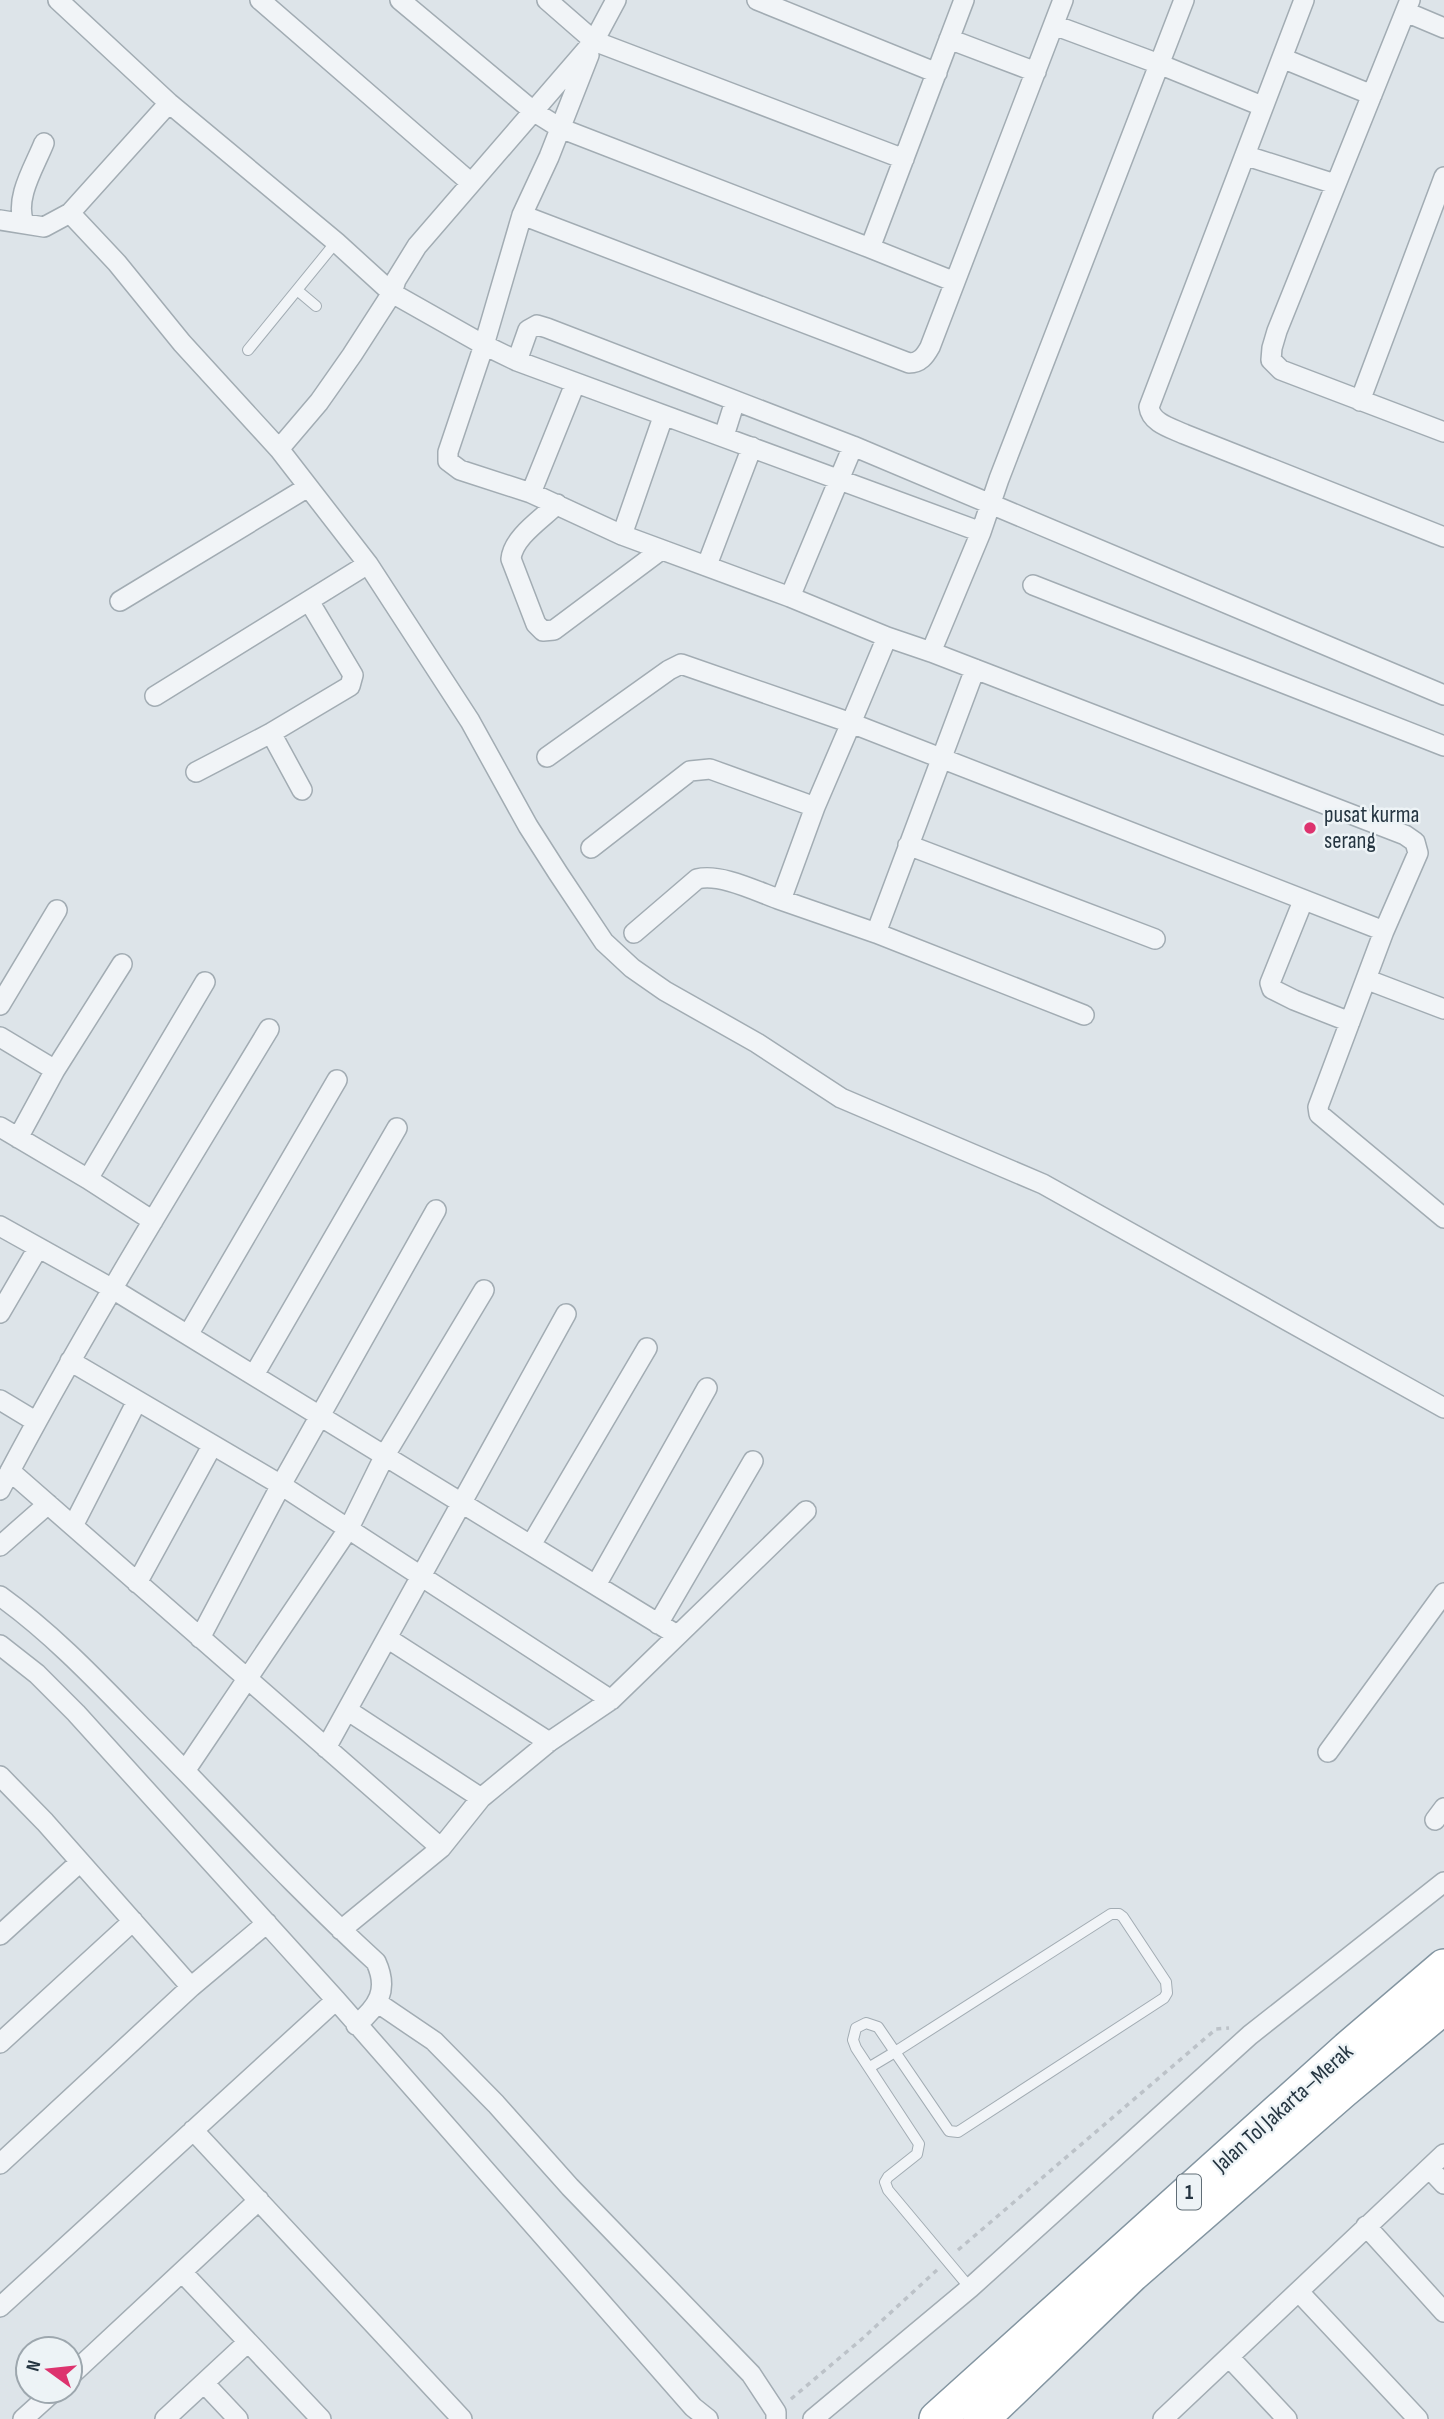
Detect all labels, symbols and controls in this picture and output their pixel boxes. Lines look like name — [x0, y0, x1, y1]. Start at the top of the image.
place label: pusat kurma serang — [1324, 801, 1419, 855]
marker: pusat kurma serang — [1302, 820, 1318, 836]
street label: Jalan Tol Jakarta–Merak — [1206, 2038, 1359, 2179]
road number: 1 — [1177, 2174, 1201, 2210]
north arrow — [14, 2335, 84, 2405]
text: N — [22, 2358, 46, 2374]

